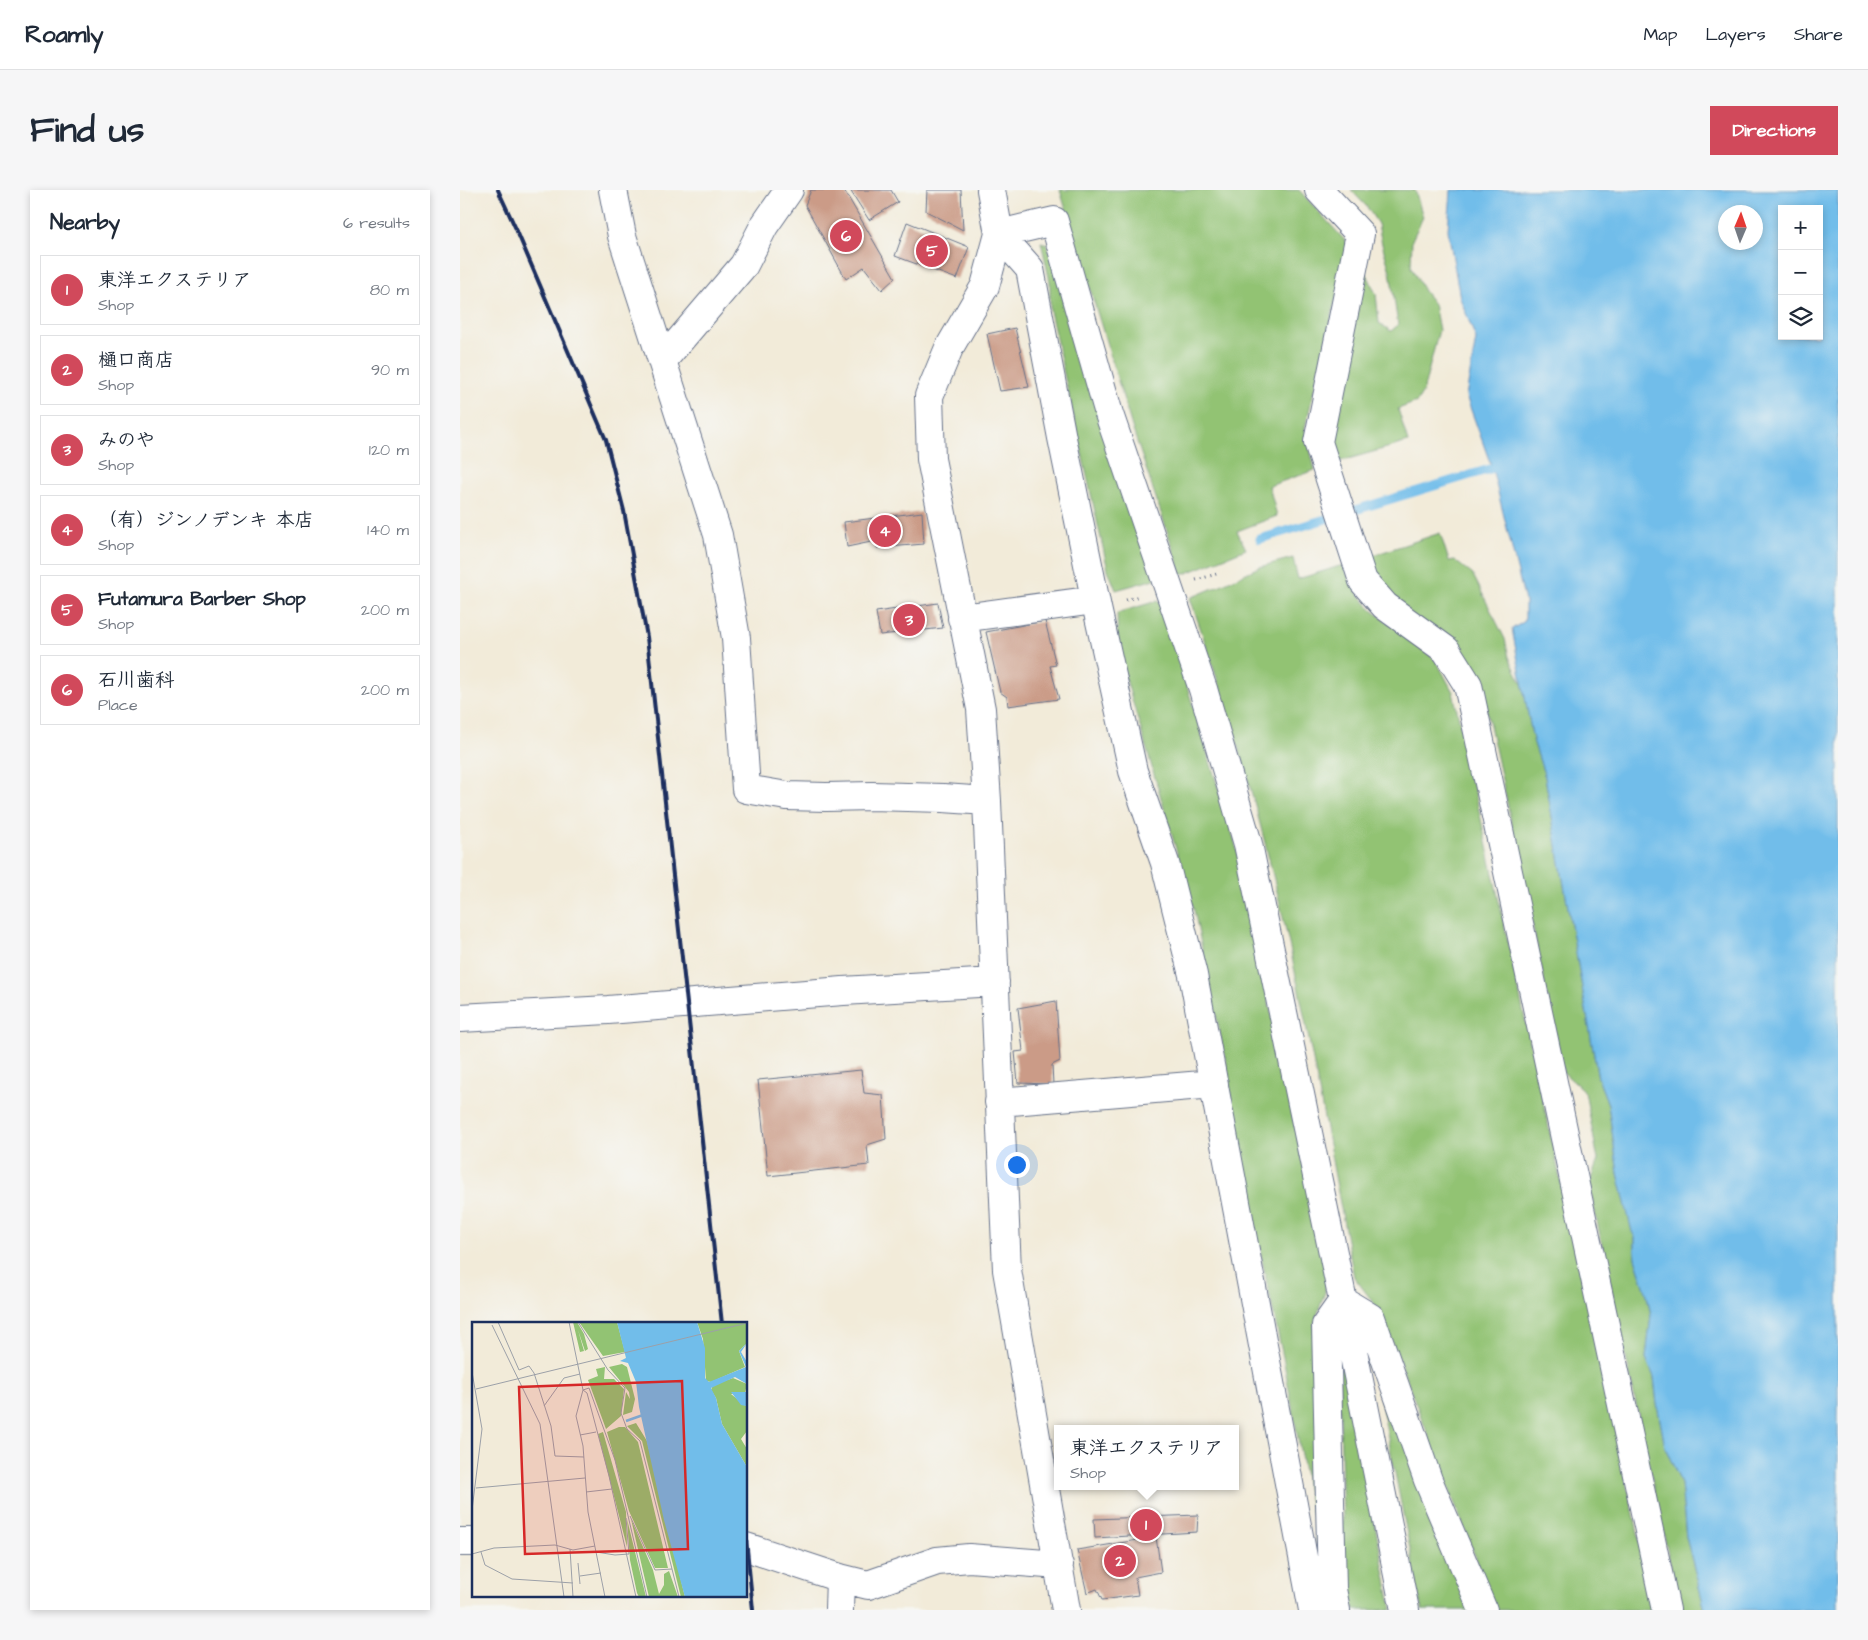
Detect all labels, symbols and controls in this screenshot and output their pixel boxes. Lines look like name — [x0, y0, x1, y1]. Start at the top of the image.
text: Roamly — [25, 18, 103, 52]
text: Map — [1643, 22, 1677, 47]
text: Layers — [1705, 22, 1766, 47]
text: Share — [1794, 22, 1843, 47]
text: Find us — [30, 106, 144, 155]
button: Directions — [1710, 106, 1838, 155]
north arrow — [1718, 205, 1763, 250]
map controls — [1778, 205, 1823, 340]
button: + — [1778, 205, 1823, 250]
text: Nearby — [50, 208, 120, 237]
text: 6 results — [343, 212, 410, 234]
pin: 6 — [830, 217, 862, 255]
pin: 5 — [916, 232, 948, 270]
button: − — [1778, 250, 1823, 295]
text: 東洋エクステリア — [98, 267, 251, 294]
text: 1 — [66, 279, 68, 301]
text: 80 m — [370, 279, 409, 301]
text: Shop — [98, 294, 134, 316]
button: layers — [1778, 295, 1823, 340]
text: 樋口商店 — [98, 347, 174, 374]
text: 2 — [62, 359, 72, 381]
text: 90 m — [371, 359, 409, 381]
text: Shop — [98, 374, 134, 396]
text: みのや — [98, 427, 155, 454]
text: 3 — [63, 439, 71, 461]
text: 120 m — [369, 439, 409, 461]
text: Shop — [98, 454, 134, 476]
text: （有）ジンノデンキ 本店 — [98, 507, 313, 534]
pin: 4 — [869, 512, 901, 550]
text: 4 — [62, 519, 72, 541]
text: 140 m — [367, 519, 409, 541]
text: Shop — [98, 534, 134, 556]
text: Futamura Barber Shop — [98, 586, 306, 613]
text: 5 — [61, 599, 73, 621]
text: 200 m — [361, 599, 409, 621]
pin: 3 — [893, 601, 925, 639]
text: Shop — [98, 613, 134, 635]
text: 石川歯科 — [98, 667, 174, 694]
text: 6 — [62, 679, 72, 701]
text: 200 m — [361, 679, 409, 701]
text: Place — [98, 694, 138, 716]
your location — [1004, 1152, 1030, 1178]
inset map — [472, 1322, 748, 1598]
popup — [1054, 1425, 1239, 1490]
text: 東洋エクステリア — [1070, 1435, 1223, 1462]
text: Shop — [1070, 1462, 1106, 1484]
pin: 1 — [1130, 1506, 1162, 1544]
pin: 2 — [1104, 1542, 1136, 1580]

